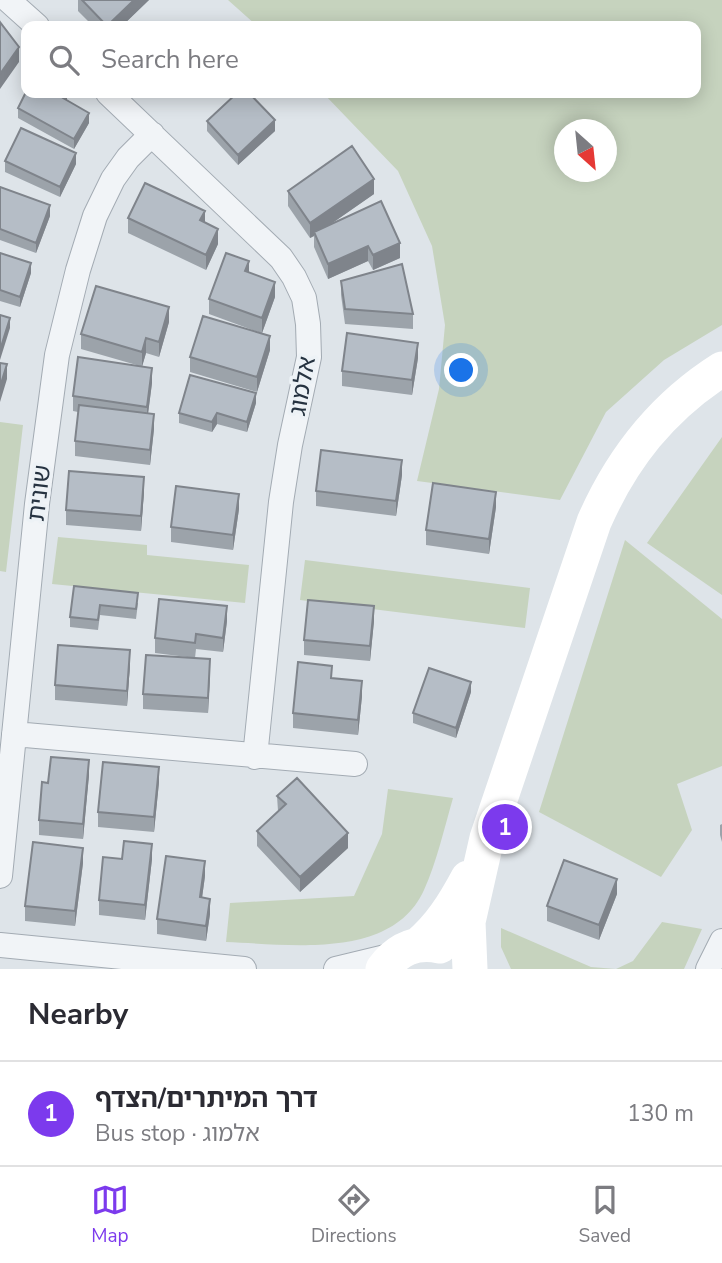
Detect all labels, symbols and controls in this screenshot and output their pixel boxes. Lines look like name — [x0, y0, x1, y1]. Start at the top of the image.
search box — [21, 21, 701, 98]
icon: search — [45, 41, 83, 79]
text: Search here — [101, 42, 239, 77]
north arrow — [554, 119, 617, 182]
your location — [444, 353, 478, 387]
street label: אלמוג — [281, 354, 323, 418]
street label: שונית — [20, 463, 58, 523]
pin: 1 — [482, 801, 528, 853]
text: Nearby — [28, 994, 128, 1035]
text: דרך המיתרים/הצדף — [95, 1081, 318, 1116]
text: 1 — [44, 1098, 58, 1129]
text: 130 m — [627, 1098, 694, 1129]
text: Bus stop · אלמוג — [95, 1118, 260, 1149]
tab: Map — [91, 1181, 129, 1249]
tab: Directions — [311, 1181, 397, 1249]
tab: Saved — [579, 1181, 631, 1249]

